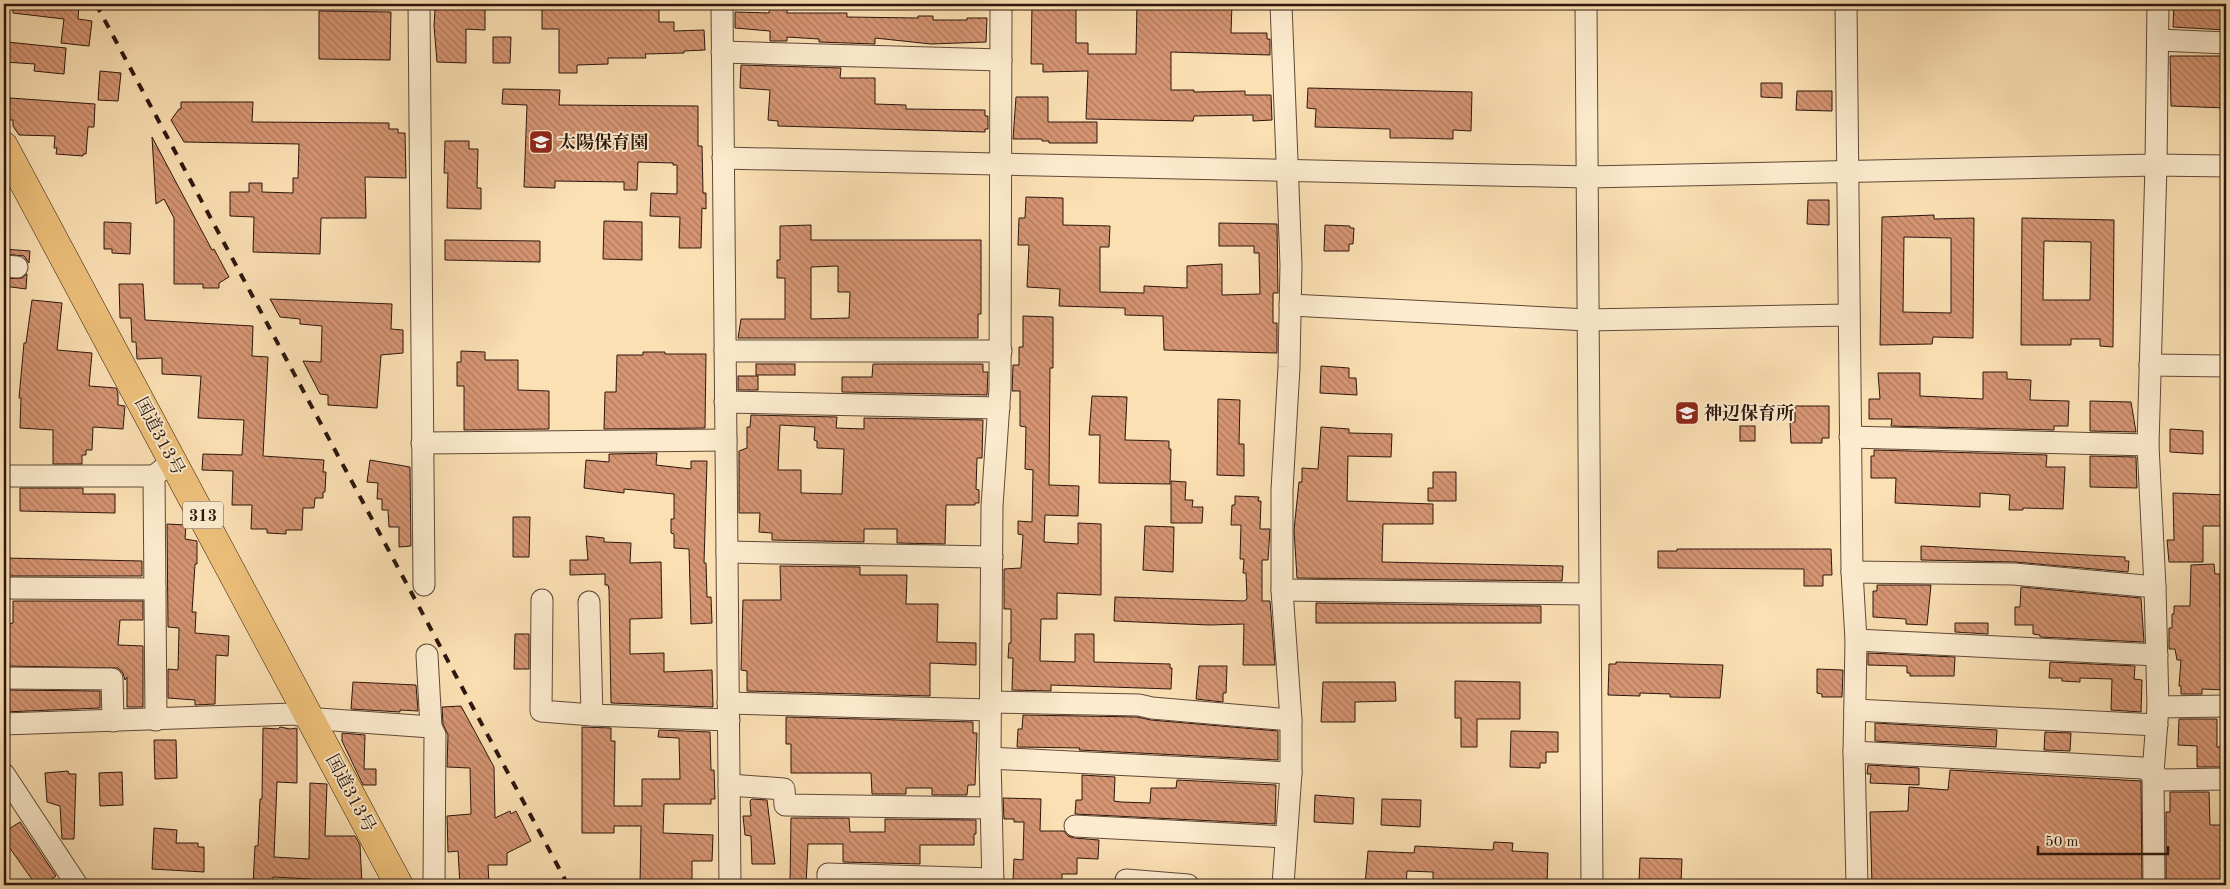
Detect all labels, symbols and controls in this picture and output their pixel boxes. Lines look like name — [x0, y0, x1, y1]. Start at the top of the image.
school or university icon: 太陽保育園 — [528, 129, 554, 155]
place label: 太陽保育園 — [558, 132, 648, 152]
street label: 国道313号 — [131, 394, 189, 478]
school or university icon: 神辺保育所 — [1674, 400, 1700, 426]
place label: 神辺保育所 — [1704, 403, 1794, 423]
road number: 313 — [183, 502, 223, 528]
street label: 国道313号 — [322, 751, 380, 835]
scale bar — [2038, 824, 2168, 856]
text: 50 m — [2045, 835, 2079, 850]

